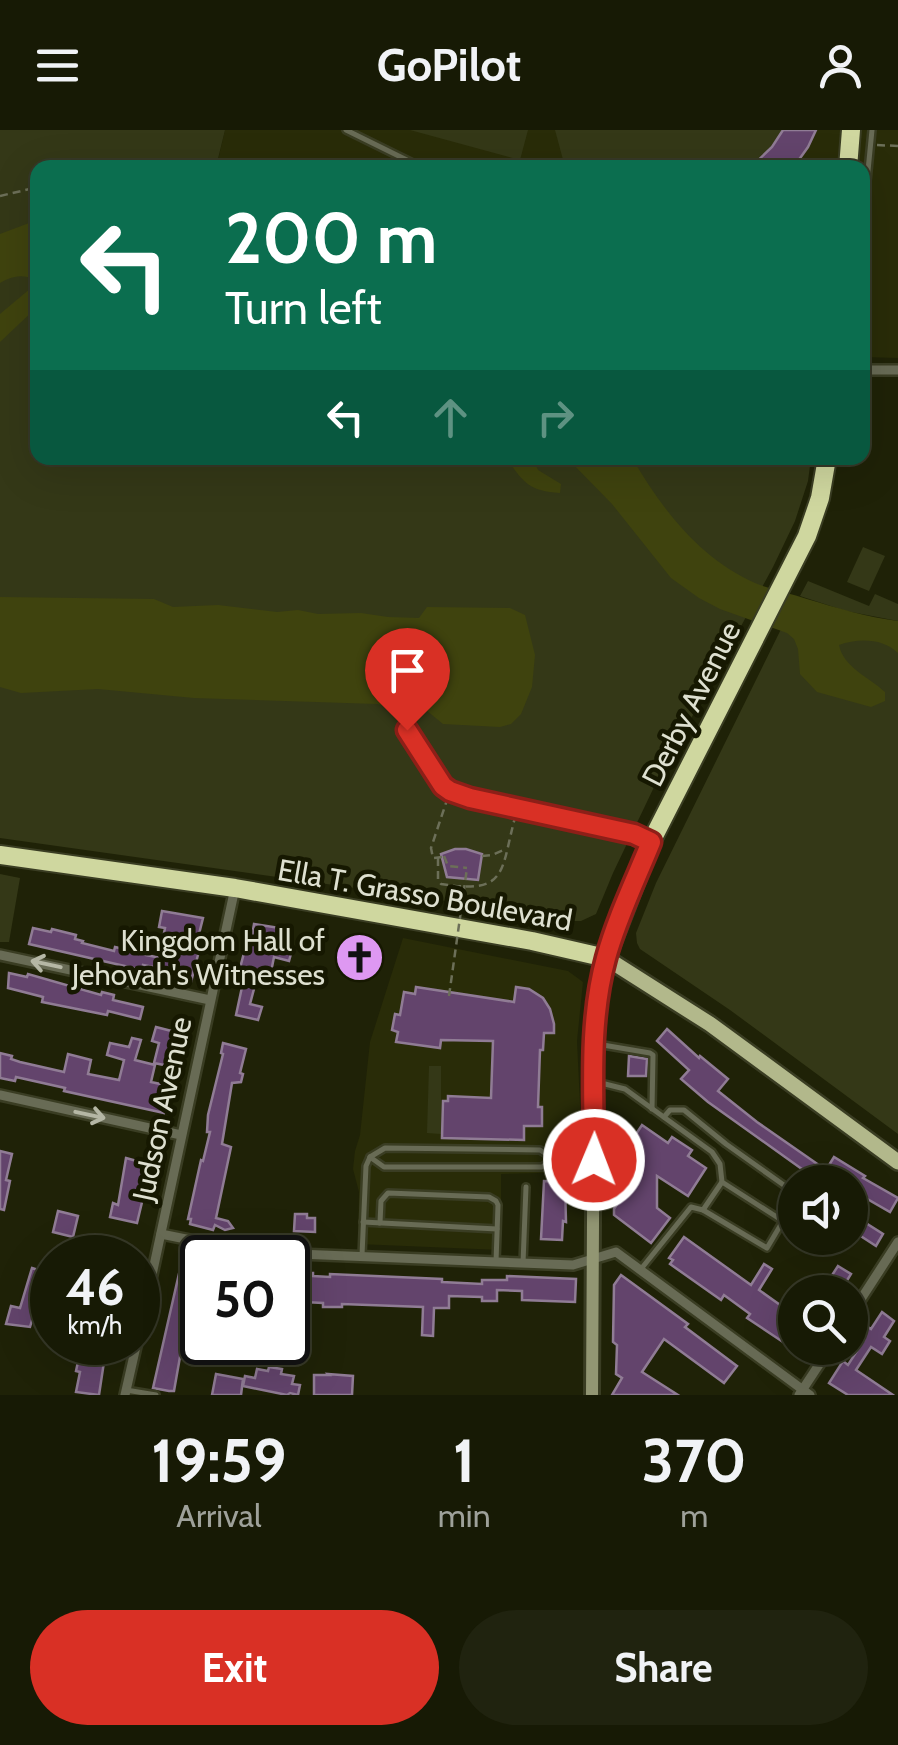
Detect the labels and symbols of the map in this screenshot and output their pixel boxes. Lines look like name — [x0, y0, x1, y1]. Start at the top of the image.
street label: Derby Avenue — [634, 615, 748, 793]
pin — [365, 628, 450, 731]
street label: Ella T. Grasso Boulevard — [275, 851, 575, 939]
place label: Kingdom Hall of Jehovah's Witnesses — [71, 922, 325, 993]
church icon: Kingdom Hall of Jehovah's Witnesses — [334, 931, 386, 983]
one-way arrow — [31, 953, 63, 972]
street label: Judson Avenue — [124, 1014, 200, 1205]
one-way arrow — [73, 1107, 105, 1125]
position arrow — [542, 1108, 646, 1212]
speed limit sign: 50 — [180, 1235, 310, 1365]

